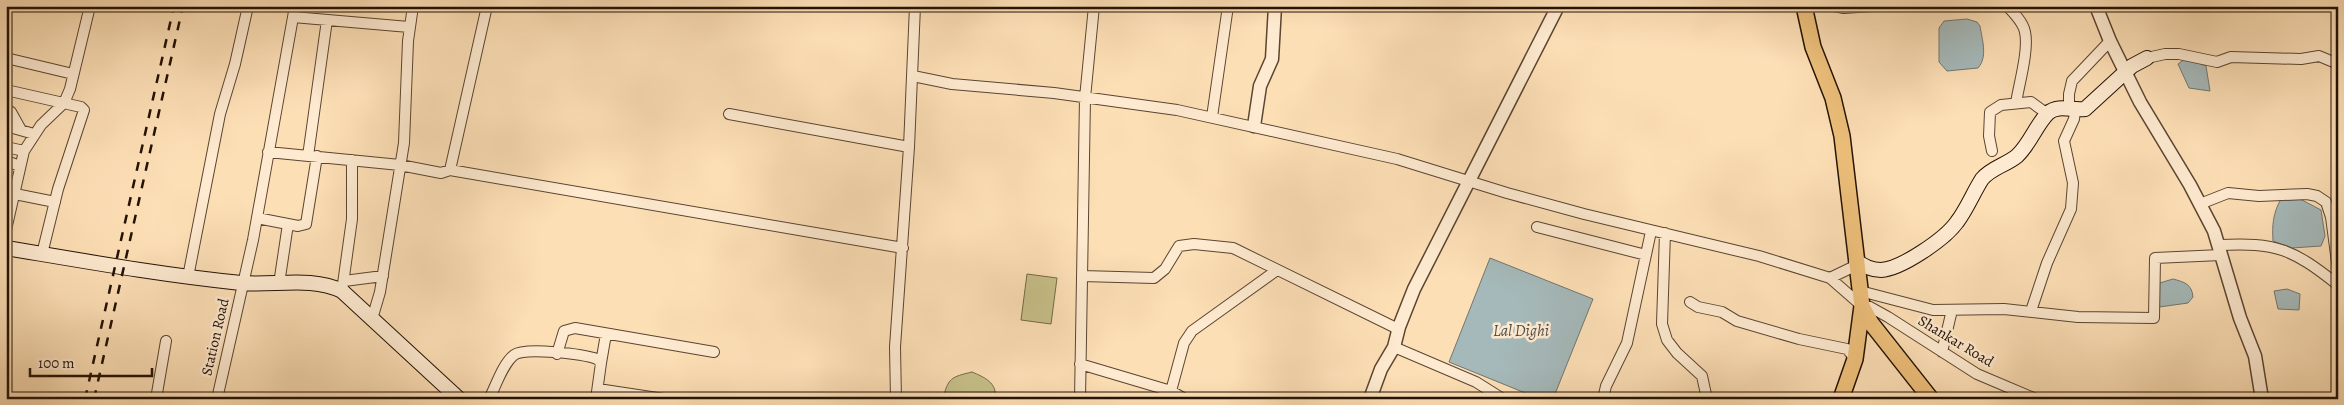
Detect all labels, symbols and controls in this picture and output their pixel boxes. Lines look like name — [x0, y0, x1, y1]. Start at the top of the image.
street label: Station Road — [196, 295, 234, 378]
street label: Shankar Road — [1914, 311, 1998, 372]
water label: Lal Dighi — [1493, 320, 1549, 342]
scale bar — [30, 345, 152, 377]
text: 100 m — [38, 353, 75, 373]

